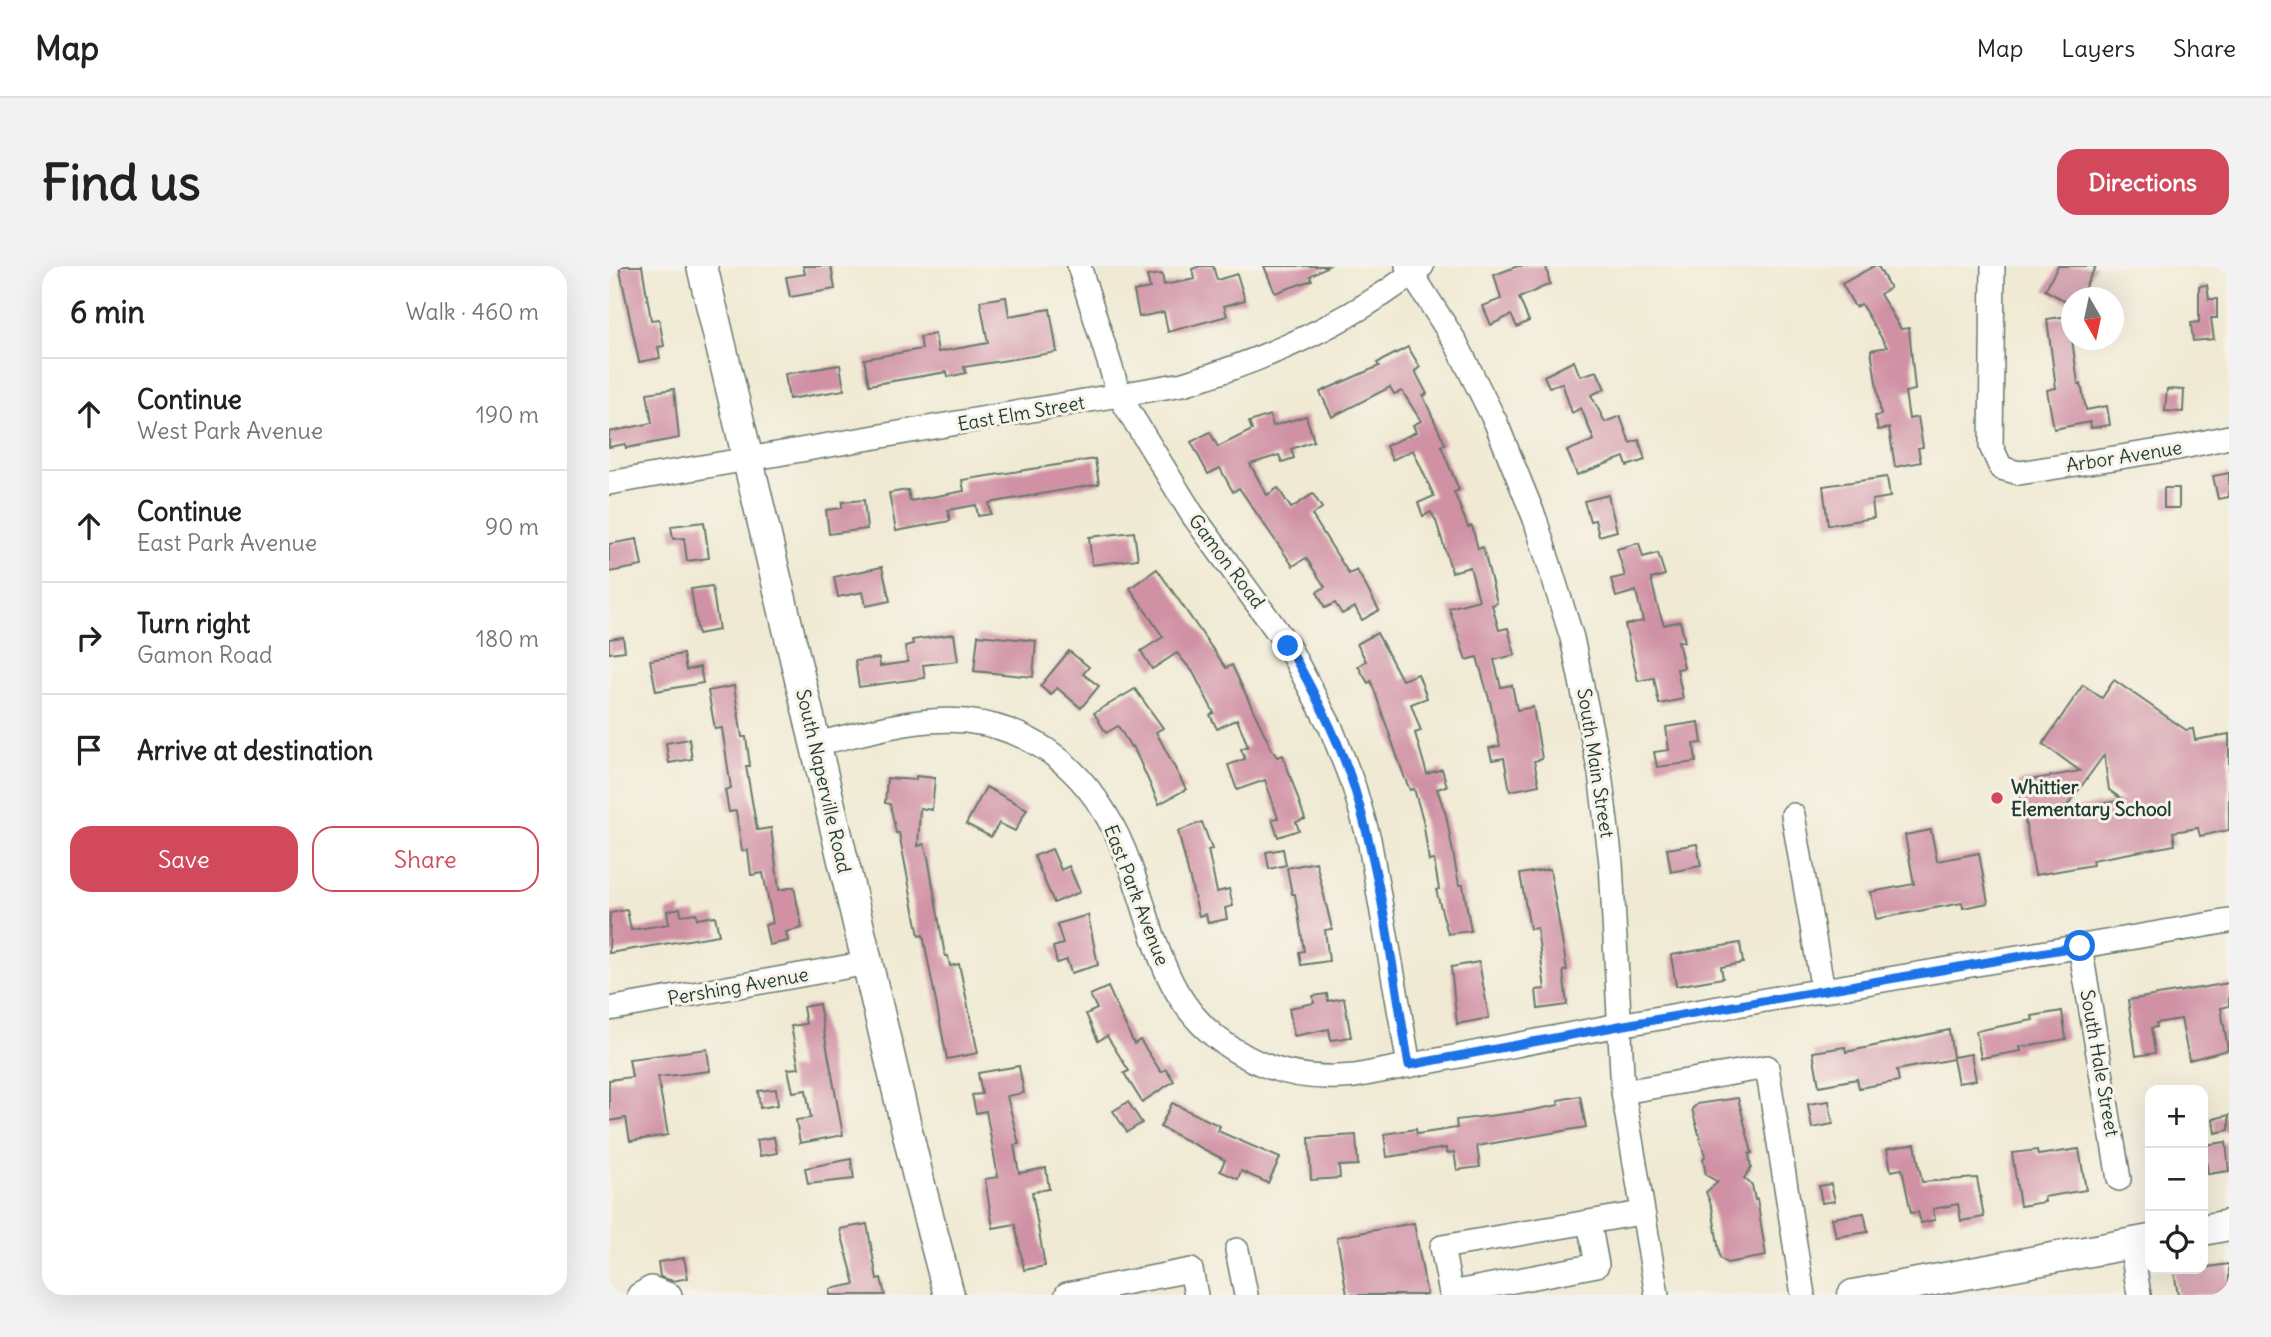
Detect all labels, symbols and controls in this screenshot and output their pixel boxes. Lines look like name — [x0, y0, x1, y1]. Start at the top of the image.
text: Map — [35, 27, 99, 69]
text: Map — [1977, 33, 2023, 63]
text: Layers — [2061, 33, 2135, 63]
text: Share — [2173, 33, 2236, 63]
button: Directions — [2057, 149, 2229, 215]
text: Find us — [42, 152, 200, 213]
north arrow — [2061, 287, 2124, 350]
text: 6 min — [70, 293, 145, 331]
text: Walk · 460 m — [405, 297, 539, 326]
text: Continue — [137, 383, 242, 416]
street label: East Elm Street — [956, 390, 1086, 436]
icon: ahead — [70, 395, 108, 433]
text: 190 m — [476, 400, 539, 429]
text: West Park Avenue — [137, 416, 323, 445]
street label: Arbor Avenue — [2064, 435, 2184, 477]
text: Continue — [137, 495, 242, 528]
icon: ahead — [70, 507, 108, 545]
street label: Gamon Road — [1184, 509, 1270, 613]
text: 90 m — [485, 512, 539, 541]
text: East Park Avenue — [137, 528, 317, 557]
text: Turn right — [137, 607, 250, 640]
icon: right — [70, 619, 108, 657]
text: 180 m — [476, 624, 539, 653]
route end — [1272, 630, 1303, 661]
text: Gamon Road — [137, 640, 273, 669]
street label: South Naperville Road — [791, 687, 857, 875]
street label: South Main Street — [1572, 687, 1620, 839]
icon: arrive — [70, 731, 108, 769]
text: Arrive at destination — [137, 734, 373, 767]
place label: Whittier Elementary School — [2011, 775, 2172, 821]
marker: Whittier Elementary School — [1989, 790, 2005, 806]
street label: East Park Avenue — [1099, 821, 1175, 969]
button: Save — [70, 826, 298, 892]
button: Share — [312, 826, 539, 892]
route start — [2064, 930, 2095, 961]
street label: Pershing Avenue — [666, 962, 810, 1010]
street label: South Hale Street — [2075, 988, 2125, 1138]
map controls — [2145, 1085, 2208, 1274]
button: + — [2145, 1085, 2208, 1148]
button: − — [2145, 1148, 2208, 1211]
button: locate — [2145, 1211, 2208, 1274]

